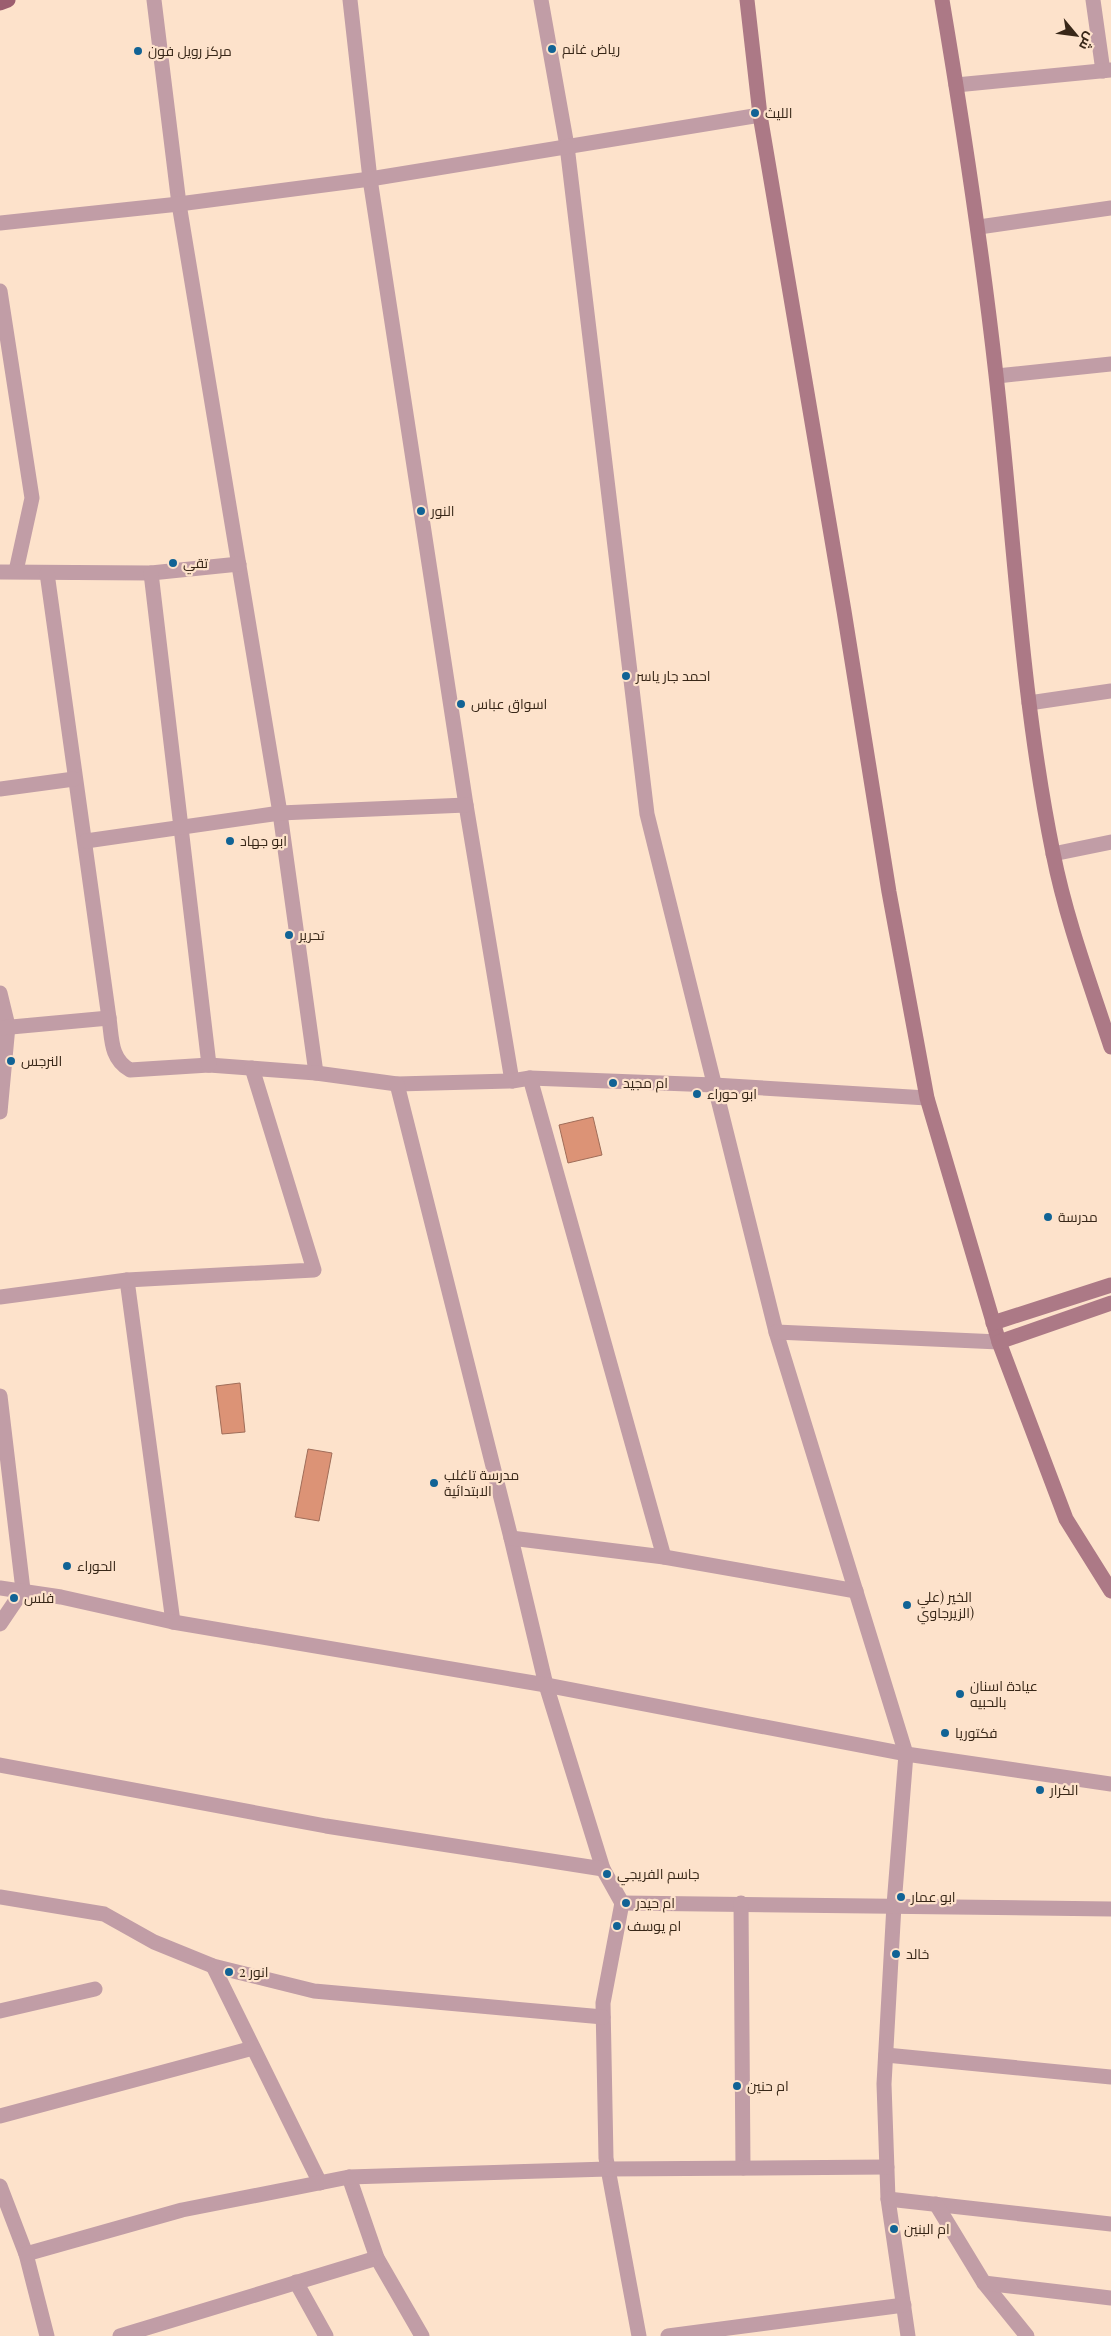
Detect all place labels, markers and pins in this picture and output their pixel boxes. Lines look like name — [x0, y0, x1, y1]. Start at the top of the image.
place label: رياض غانم — [562, 39, 620, 59]
place label: مركز رويل فون — [148, 41, 232, 60]
marker: رياض غانم — [546, 43, 558, 55]
marker: مركز رويل فون — [132, 45, 144, 57]
place label: الليث — [765, 103, 792, 122]
marker: الليث — [749, 107, 761, 119]
place label: النور — [430, 501, 455, 520]
marker: النور — [415, 505, 427, 517]
place label: تقي — [183, 553, 208, 575]
marker: تقي — [167, 557, 179, 569]
place label: احمد جار ياسر — [635, 666, 710, 685]
marker: احمد جار ياسر — [620, 670, 632, 682]
place label: اسواق عباس — [471, 694, 547, 713]
marker: اسواق عباس — [455, 698, 467, 710]
place label: ابو جهاد — [240, 831, 287, 850]
marker: ابو جهاد — [224, 835, 236, 847]
place label: تحرير — [298, 925, 325, 944]
marker: تحرير — [283, 929, 295, 941]
place label: النرجس — [21, 1051, 62, 1070]
marker: النرجس — [5, 1055, 17, 1067]
place label: ام مجيد — [623, 1073, 668, 1093]
marker: ام مجيد — [607, 1077, 619, 1089]
place label: ابو حوراء — [707, 1084, 757, 1103]
marker: ابو حوراء — [691, 1088, 703, 1100]
place label: مدرسة — [1058, 1207, 1098, 1226]
marker: مدرسة — [1042, 1211, 1054, 1223]
place label: مدرسة تاغلب الابتدائية — [444, 1465, 519, 1500]
marker: مدرسة تاغلب الابتدائية — [428, 1477, 440, 1489]
place label: الحوراء — [77, 1556, 116, 1575]
marker: الحوراء — [61, 1560, 73, 1572]
place label: الخير (علي الزيرجاوي) — [917, 1587, 974, 1625]
place label: فلس — [24, 1588, 54, 1607]
marker: فلس — [8, 1592, 20, 1604]
marker: الخير (علي الزيرجاوي) — [901, 1599, 913, 1611]
place label: عيادة اسنان بالحبيه — [970, 1676, 1038, 1711]
marker: عيادة اسنان بالحبيه — [954, 1688, 966, 1700]
place label: فكتوريا — [955, 1723, 998, 1742]
marker: فكتوريا — [939, 1727, 951, 1739]
place label: الكرار — [1049, 1780, 1078, 1799]
marker: الكرار — [1034, 1784, 1046, 1796]
place label: جاسم الفريجي — [617, 1864, 700, 1886]
marker: جاسم الفريجي — [601, 1868, 613, 1880]
place label: ابو عمار — [910, 1887, 956, 1906]
marker: ابو عمار — [895, 1891, 907, 1903]
place label: ام حيدر — [635, 1893, 675, 1913]
marker: ام حيدر — [620, 1897, 632, 1909]
place label: ام يوسف — [627, 1916, 681, 1936]
marker: ام يوسف — [611, 1920, 623, 1932]
place label: خالد — [906, 1944, 929, 1963]
marker: خالد — [890, 1948, 902, 1960]
place label: انور 2 — [239, 1962, 268, 1981]
marker: انور 2 — [223, 1966, 235, 1978]
place label: ام حنين — [747, 2076, 789, 2096]
marker: ام حنين — [731, 2080, 743, 2092]
place label: ام البنين — [904, 2219, 950, 2239]
marker: ام البنين — [888, 2223, 900, 2235]

